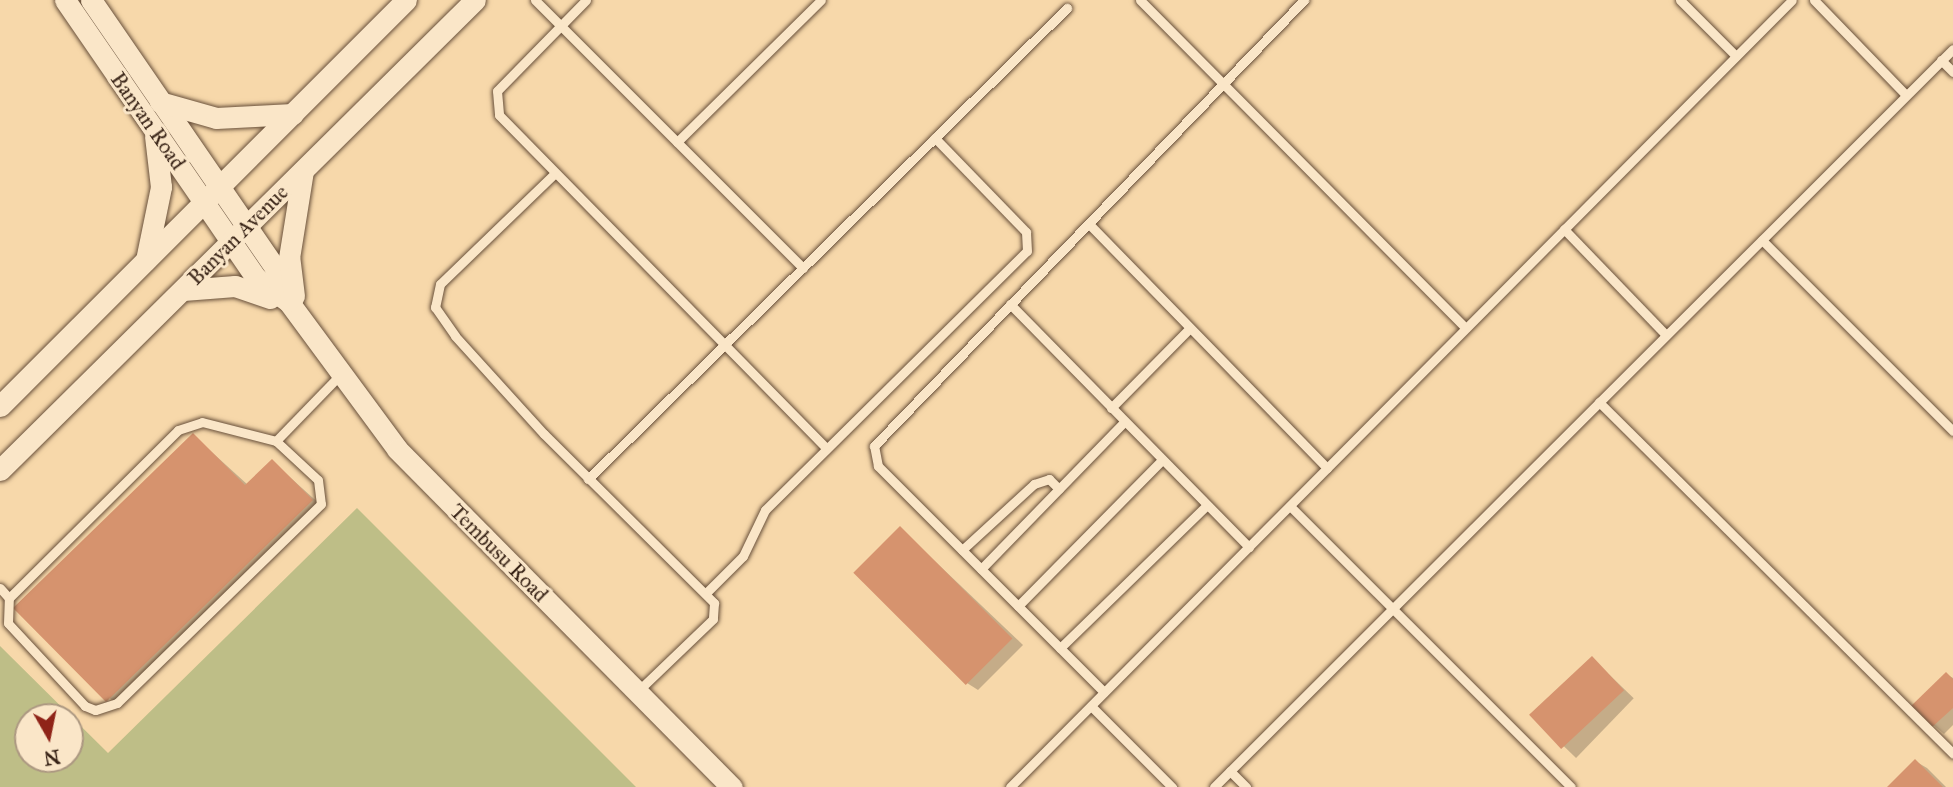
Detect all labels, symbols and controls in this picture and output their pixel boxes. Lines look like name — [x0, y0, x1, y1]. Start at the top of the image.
street label: Banyan Road — [105, 67, 191, 175]
street label: Banyan Avenue — [183, 180, 293, 290]
street label: Tembusu Road — [445, 499, 553, 607]
north arrow — [14, 703, 84, 773]
text: N — [42, 745, 62, 770]

